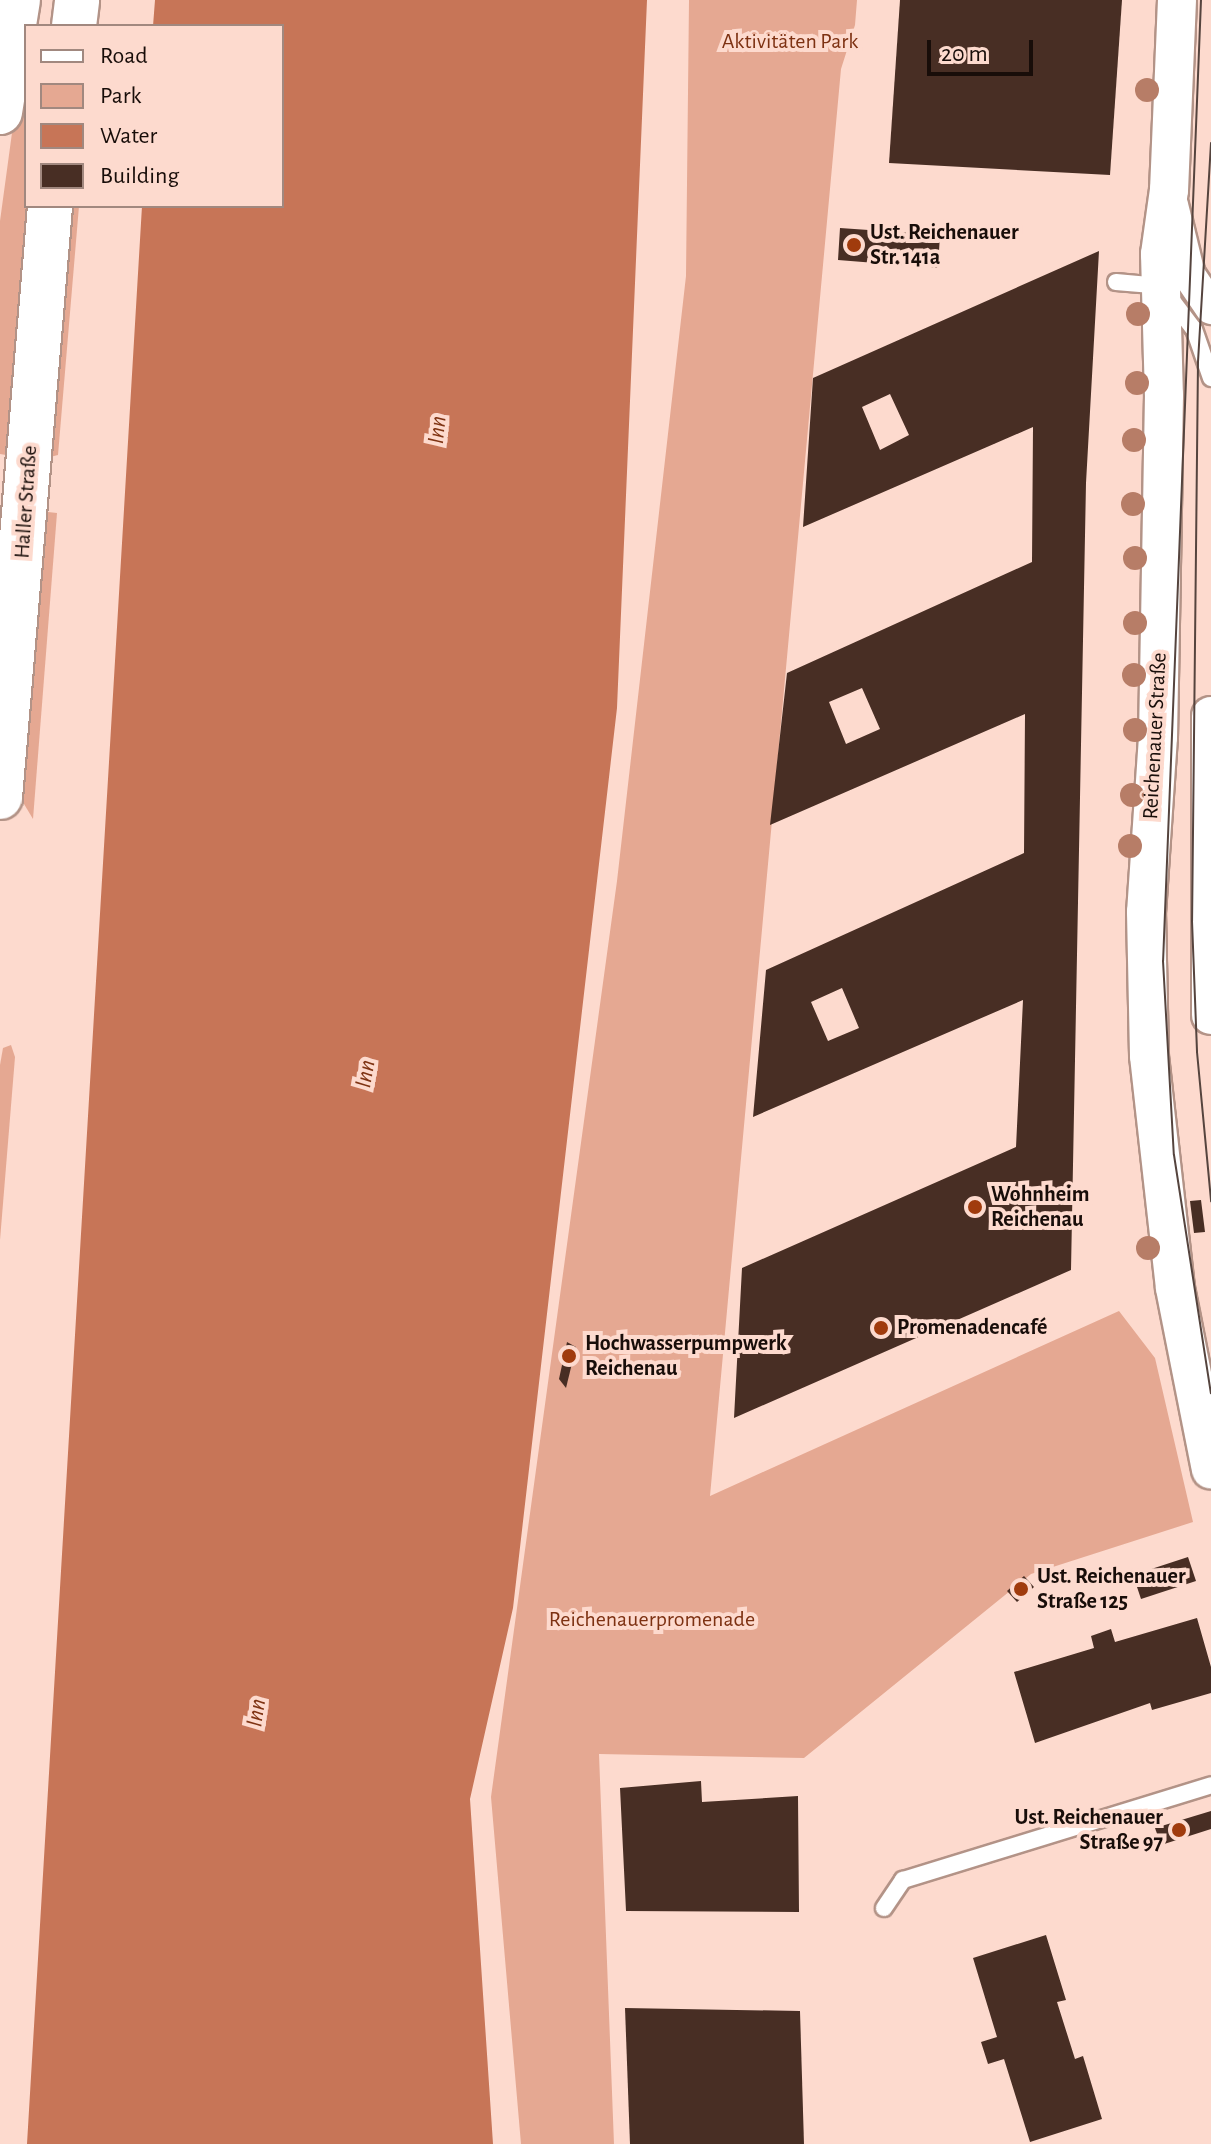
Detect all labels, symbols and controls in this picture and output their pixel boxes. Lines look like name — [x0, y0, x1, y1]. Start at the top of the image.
legend — [24, 24, 284, 208]
scale bar — [931, 24, 1037, 74]
park label: Aktivitäten Park — [722, 29, 858, 55]
text: 20 m — [941, 42, 988, 66]
text: Road — [100, 44, 148, 68]
text: Park — [100, 84, 141, 108]
text: Water — [100, 124, 157, 148]
text: Building — [100, 164, 179, 188]
place label: Ust. Reichenauer Str. 141a — [870, 219, 1019, 270]
marker: Ust. Reichenauer Str. 141a — [845, 236, 863, 254]
water label: Inn — [422, 414, 454, 446]
street label: Haller Straße — [9, 445, 43, 559]
street label: Reichenauer Straße — [1137, 652, 1173, 820]
water label: Inn — [349, 1058, 383, 1090]
place label: Wohnheim Reichenau — [991, 1181, 1090, 1232]
marker: Wohnheim Reichenau — [966, 1198, 984, 1216]
place label: Promenadencafé — [897, 1315, 1047, 1341]
marker: Promenadencafé — [872, 1319, 890, 1337]
place label: Hochwasserpumpwerk Reichenau — [585, 1330, 787, 1382]
marker: Hochwasserpumpwerk Reichenau — [560, 1347, 578, 1365]
place label: Ust. Reichenauer Straße 125 — [1037, 1563, 1186, 1614]
marker: Ust. Reichenauer Straße 125 — [1012, 1580, 1030, 1598]
park label: Reichenauerpromenade — [549, 1607, 755, 1633]
water label: Inn — [241, 1697, 273, 1729]
place label: Ust. Reichenauer Straße 97 — [1014, 1804, 1163, 1856]
marker: Ust. Reichenauer Straße 97 — [1170, 1821, 1188, 1839]

